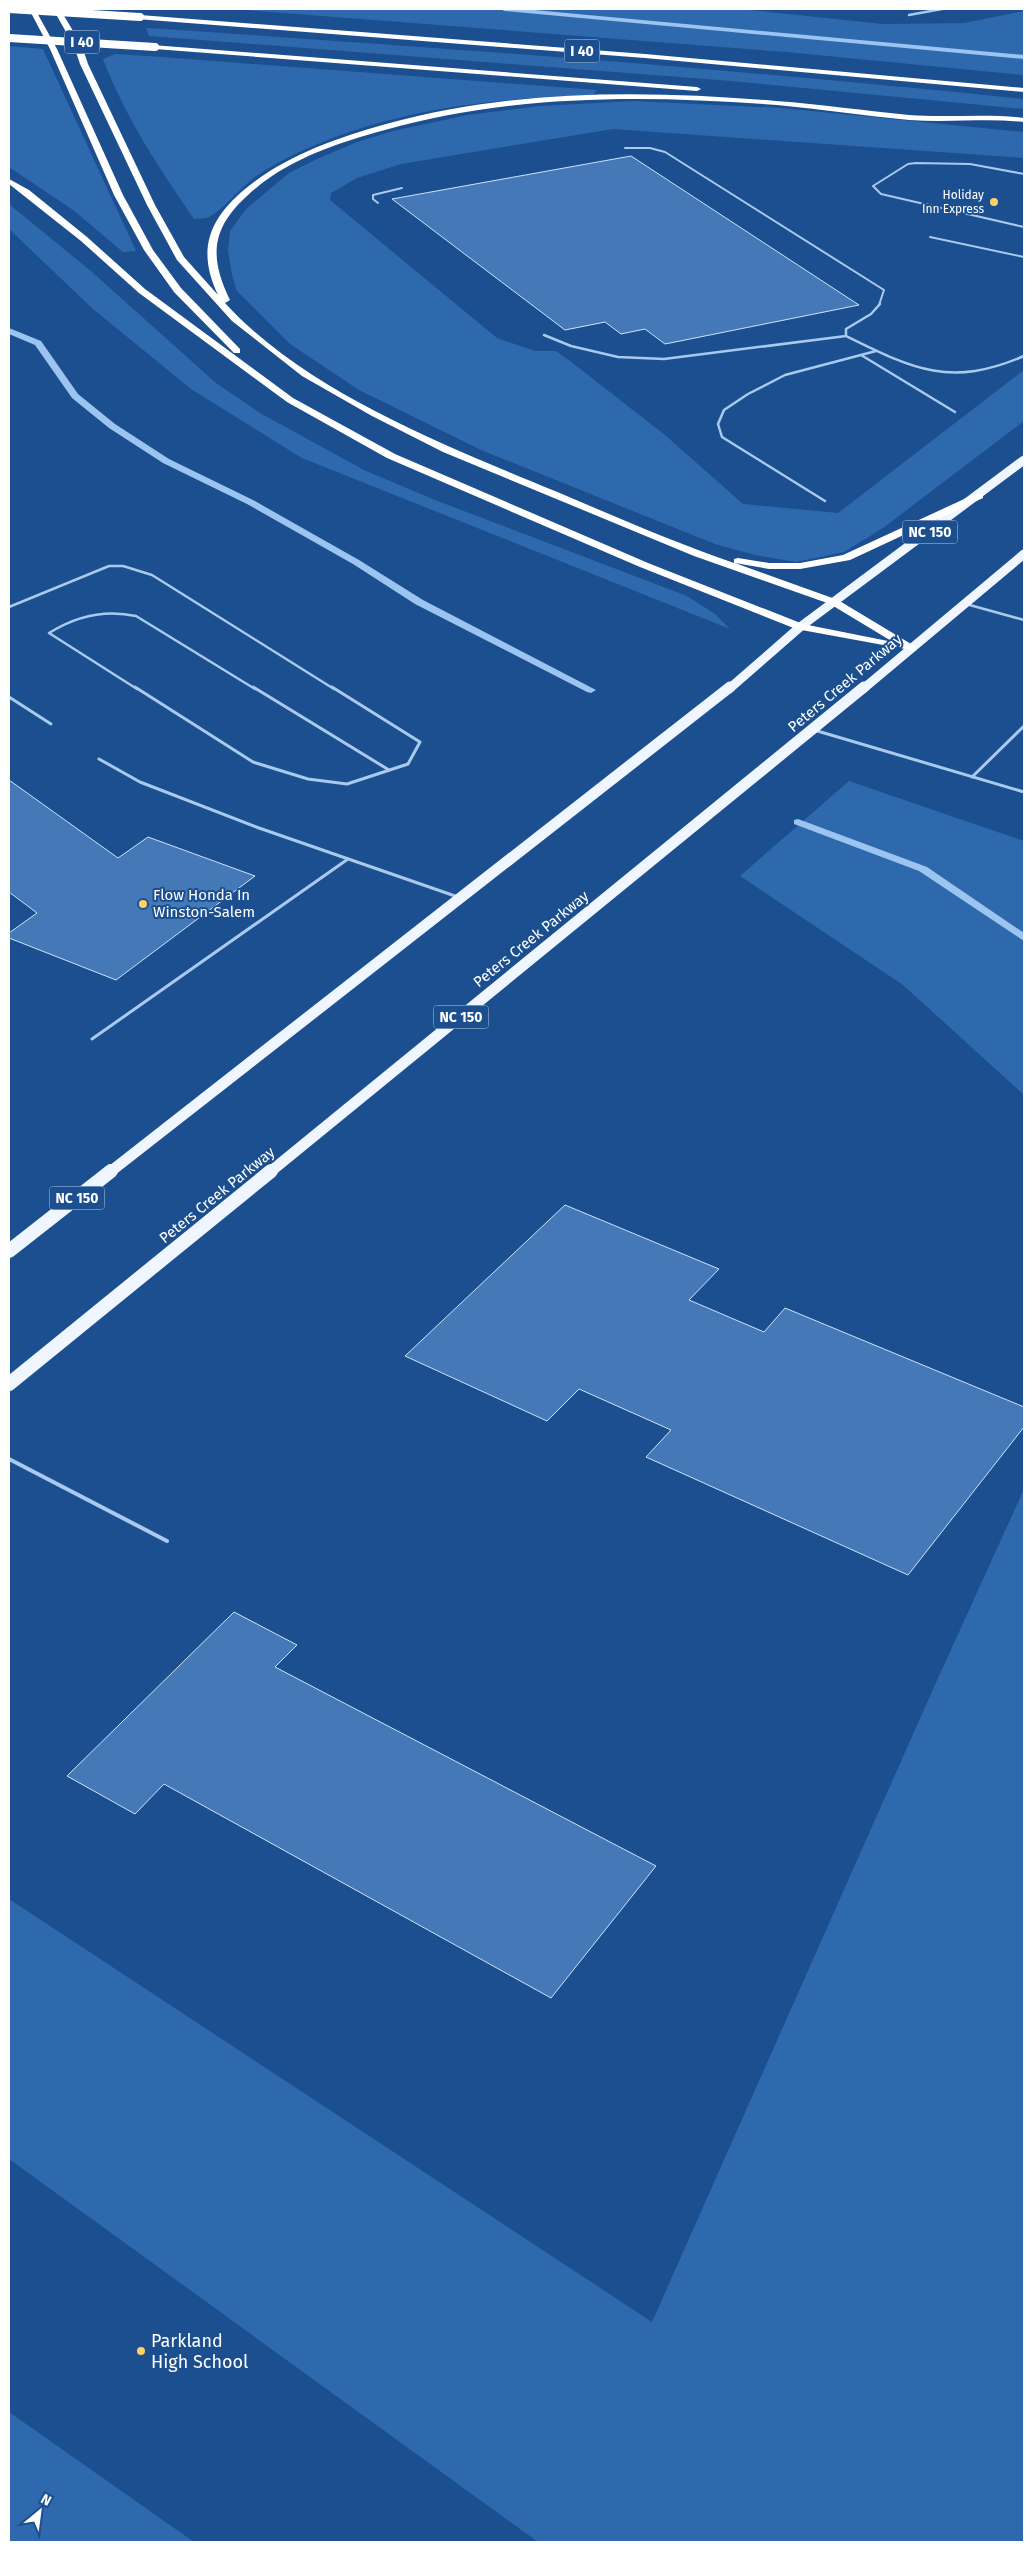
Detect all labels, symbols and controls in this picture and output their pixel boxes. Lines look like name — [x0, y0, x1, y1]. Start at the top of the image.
road number: I 40 — [64, 31, 100, 54]
road number: I 40 — [564, 40, 600, 62]
place label: Holiday Inn Express — [922, 188, 984, 216]
marker: Holiday Inn Express — [988, 196, 1000, 208]
road number: NC 150 — [902, 520, 958, 544]
street label: Peters Creek Parkway — [784, 630, 906, 736]
place label: Flow Honda In Winston-Salem — [153, 886, 255, 921]
street label: Peters Creek Parkway — [470, 887, 593, 991]
marker: Flow Honda In Winston-Salem — [137, 898, 149, 910]
road number: NC 150 — [434, 1006, 488, 1028]
street label: Peters Creek Parkway — [156, 1143, 279, 1247]
road number: NC 150 — [50, 1186, 104, 1210]
place label: Parkland High School — [151, 2330, 248, 2373]
marker: Parkland High School — [135, 2345, 147, 2357]
north arrow — [15, 2486, 65, 2536]
text: N — [38, 2490, 54, 2510]

